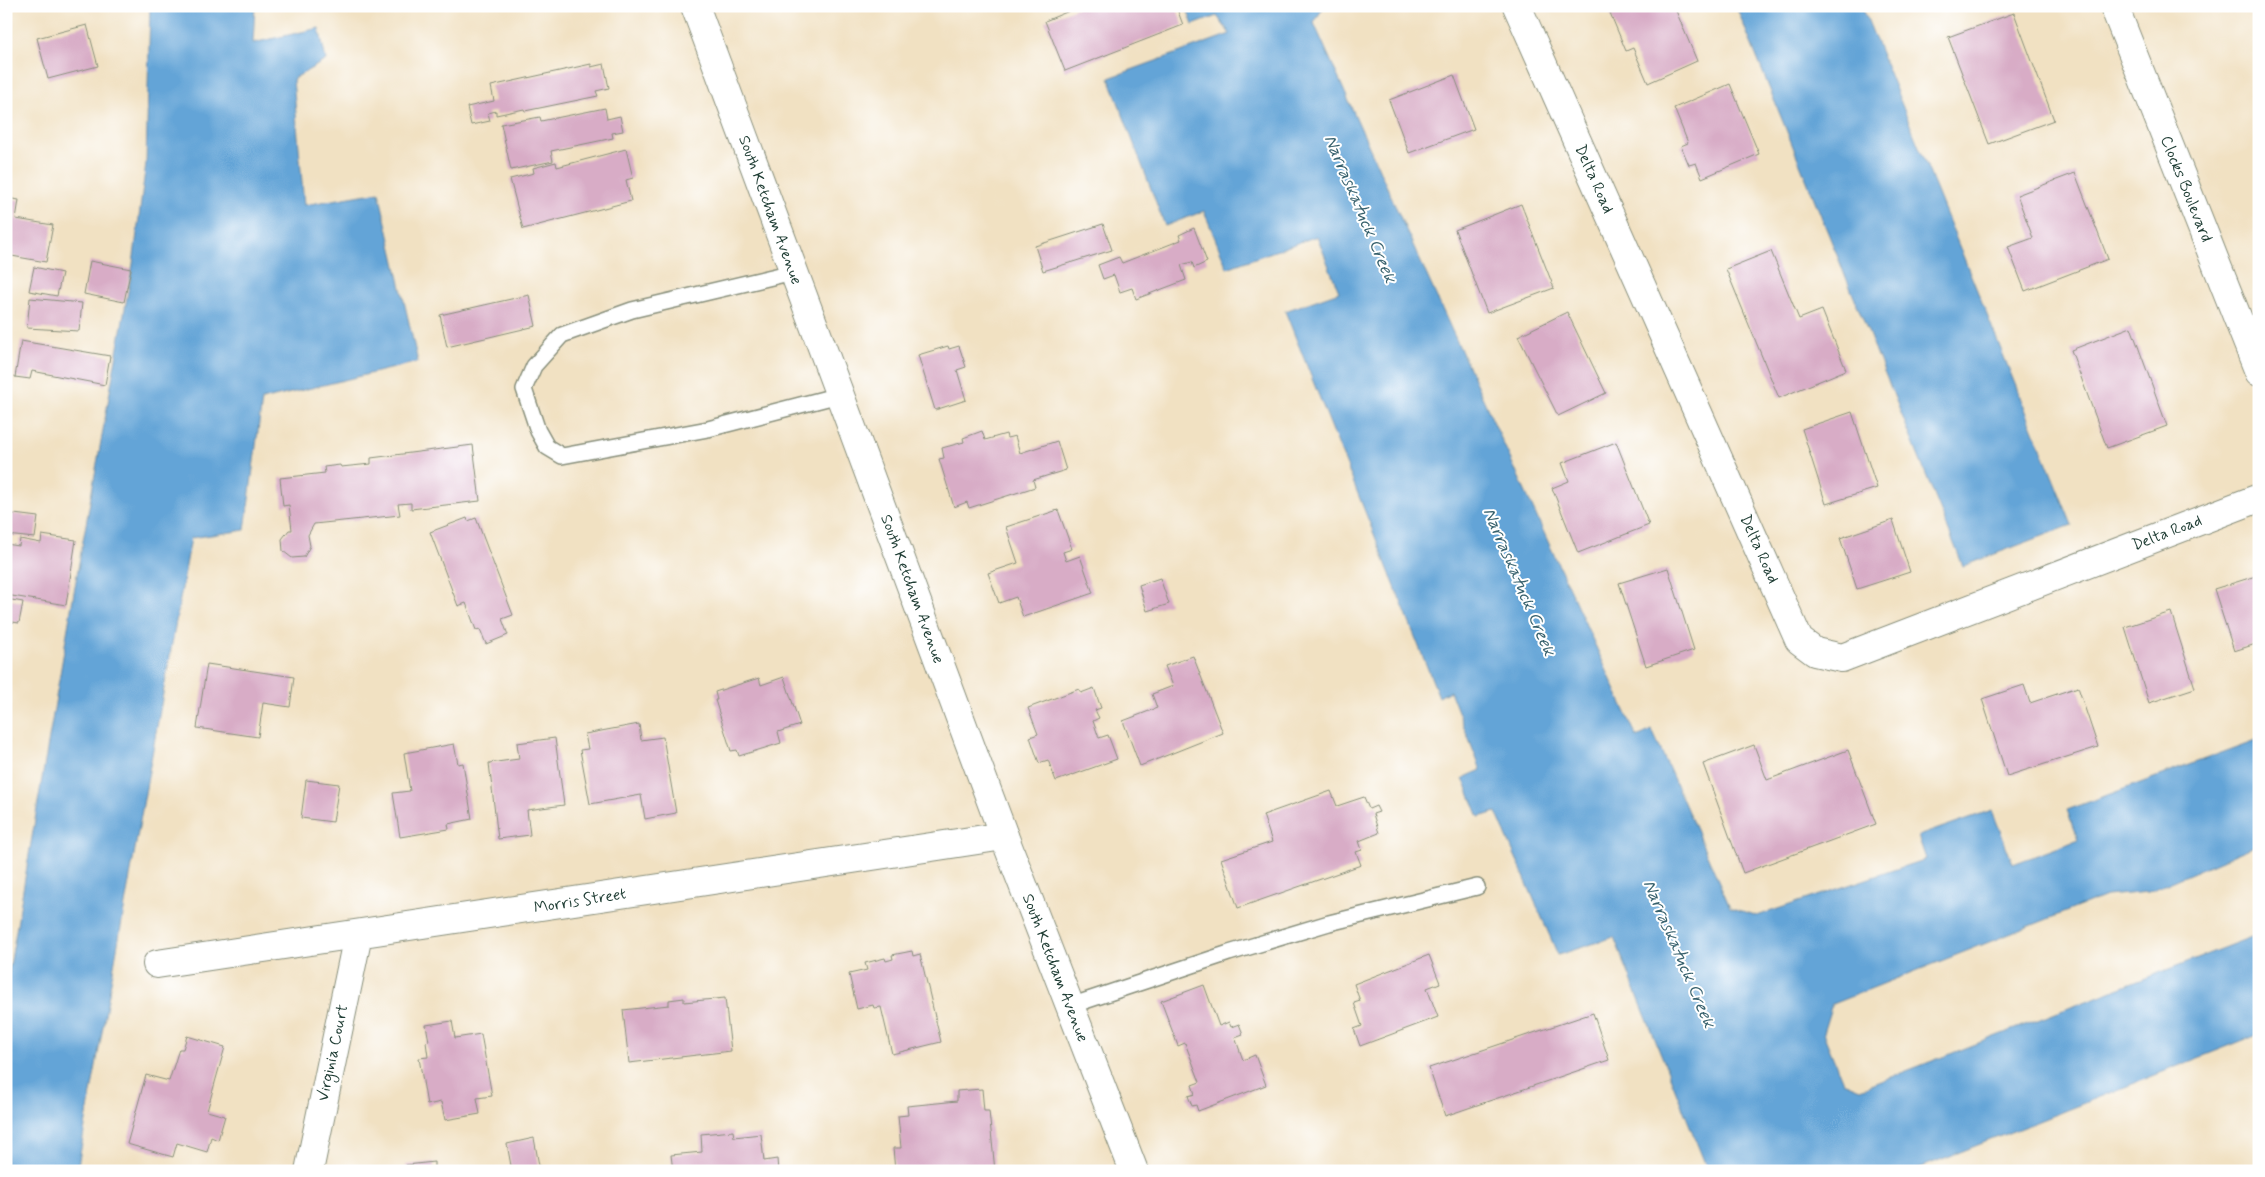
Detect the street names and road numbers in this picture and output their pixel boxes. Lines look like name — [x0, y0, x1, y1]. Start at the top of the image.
street label: South Ketcham Avenue — [733, 133, 807, 287]
street label: Clocks Boulevard — [2155, 133, 2217, 245]
street label: Delta Road — [1570, 141, 1618, 217]
street label: Delta Road — [2129, 510, 2205, 556]
street label: Delta Road — [1735, 511, 1783, 587]
street label: South Ketcham Avenue — [875, 512, 949, 666]
street label: Morris Street — [532, 883, 628, 919]
street label: South Ketcham Avenue — [1017, 891, 1093, 1045]
street label: Virginia Court — [312, 1002, 355, 1104]

